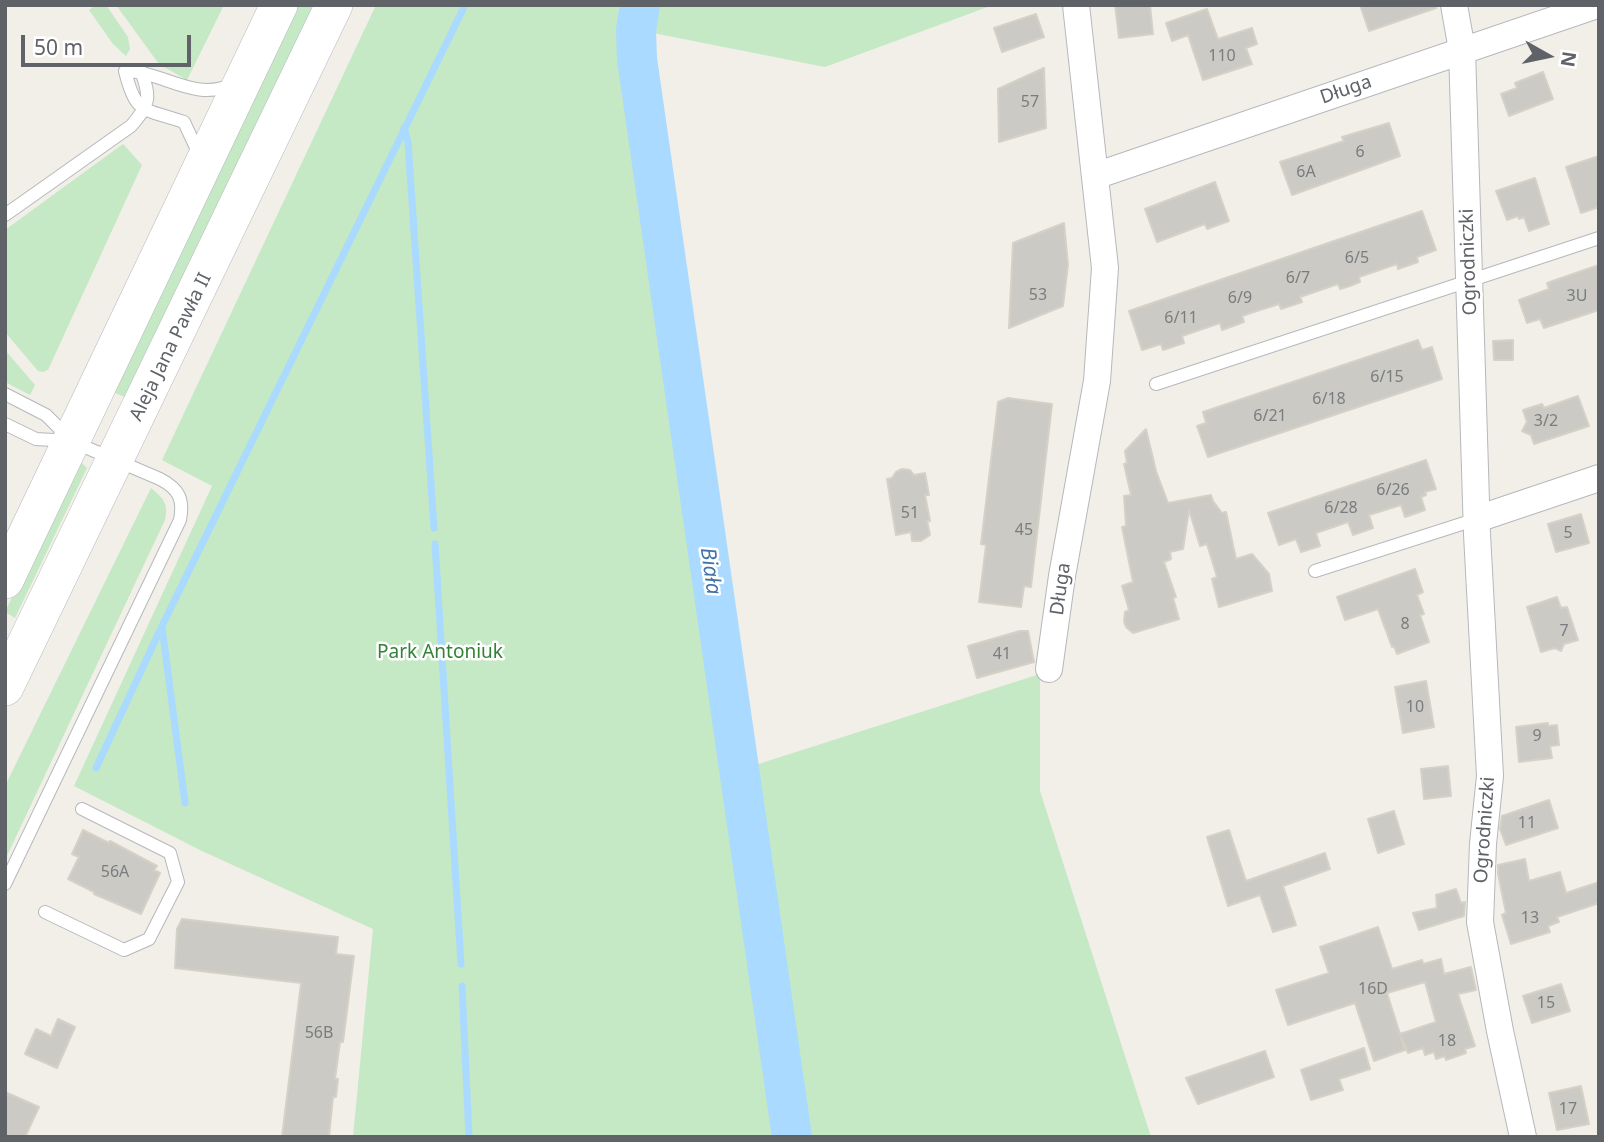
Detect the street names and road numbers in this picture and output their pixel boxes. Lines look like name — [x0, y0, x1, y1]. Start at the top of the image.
street label: Długa — [1317, 71, 1375, 109]
street label: Ogrodniczki — [1456, 208, 1482, 316]
street label: Aleja Jana Pawła II — [125, 269, 217, 425]
street label: Długa — [1046, 561, 1076, 617]
street label: Ogrodniczki — [1470, 776, 1500, 884]

